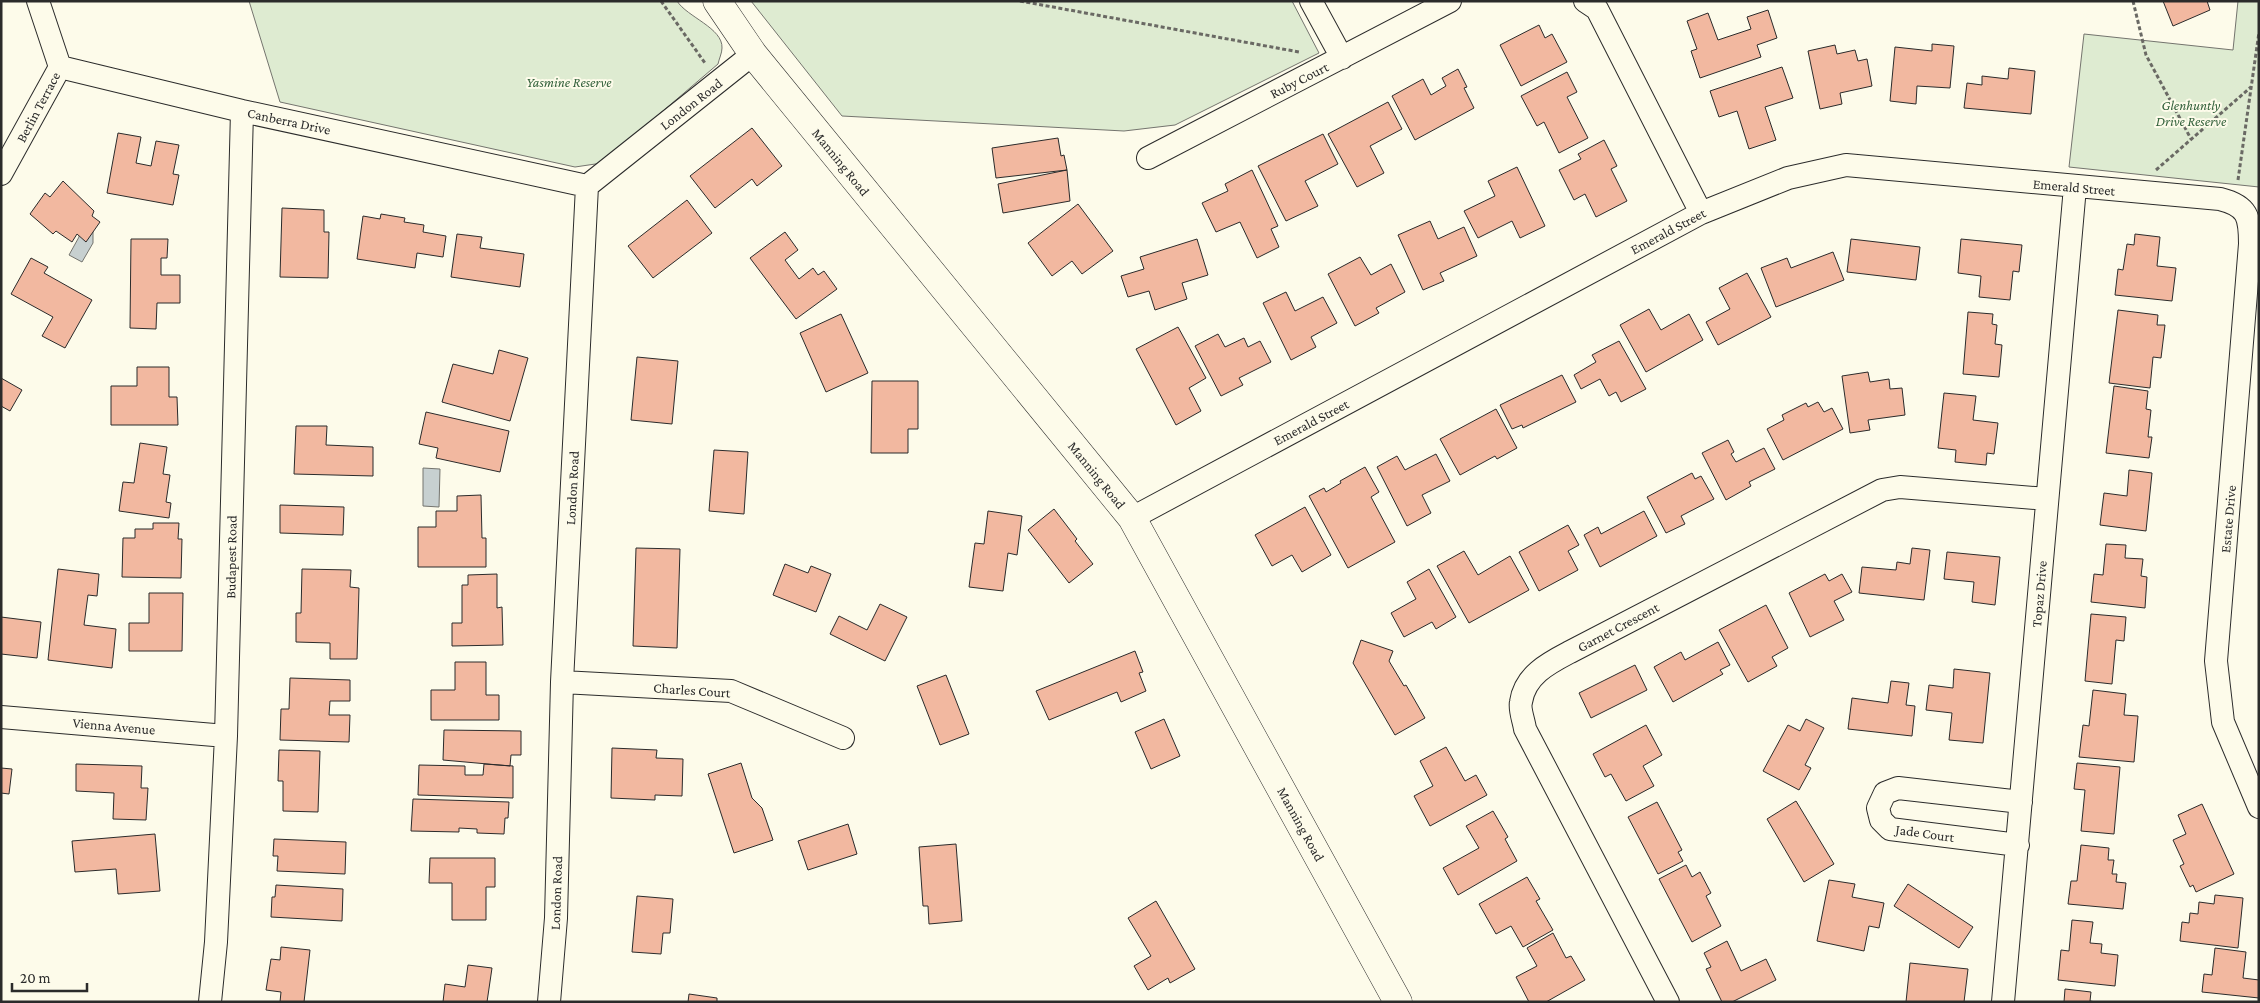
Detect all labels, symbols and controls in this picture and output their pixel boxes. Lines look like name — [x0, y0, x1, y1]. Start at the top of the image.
street label: Ruby Court — [1267, 58, 1331, 102]
street label: Berlin Terrace — [13, 69, 63, 145]
park label: Yasmine Reserve — [526, 74, 612, 90]
street label: London Road — [657, 74, 726, 133]
park label: Glenhuntly Drive Reserve — [2156, 97, 2227, 129]
street label: Canberra Drive — [246, 104, 332, 138]
street label: Manning Road — [809, 125, 873, 199]
street label: Emerald Street — [2032, 175, 2116, 199]
street label: Emerald Street — [1628, 204, 1709, 257]
street label: Emerald Street — [1271, 395, 1352, 448]
street label: Manning Road — [1065, 438, 1129, 512]
street label: London Road — [562, 450, 582, 526]
street label: Estate Drive — [2217, 484, 2239, 554]
street label: Budapest Road — [222, 514, 240, 599]
street label: Topaz Drive — [2028, 560, 2050, 628]
street label: Garnet Crescent — [1575, 599, 1662, 655]
street label: Charles Court — [653, 679, 731, 701]
street label: Vienna Avenue — [72, 714, 156, 738]
street label: Manning Road — [1274, 784, 1328, 864]
street label: Jade Court — [1893, 821, 1956, 845]
street label: London Road — [547, 855, 565, 930]
scale bar — [12, 960, 88, 992]
text: 20 m — [20, 970, 51, 986]

